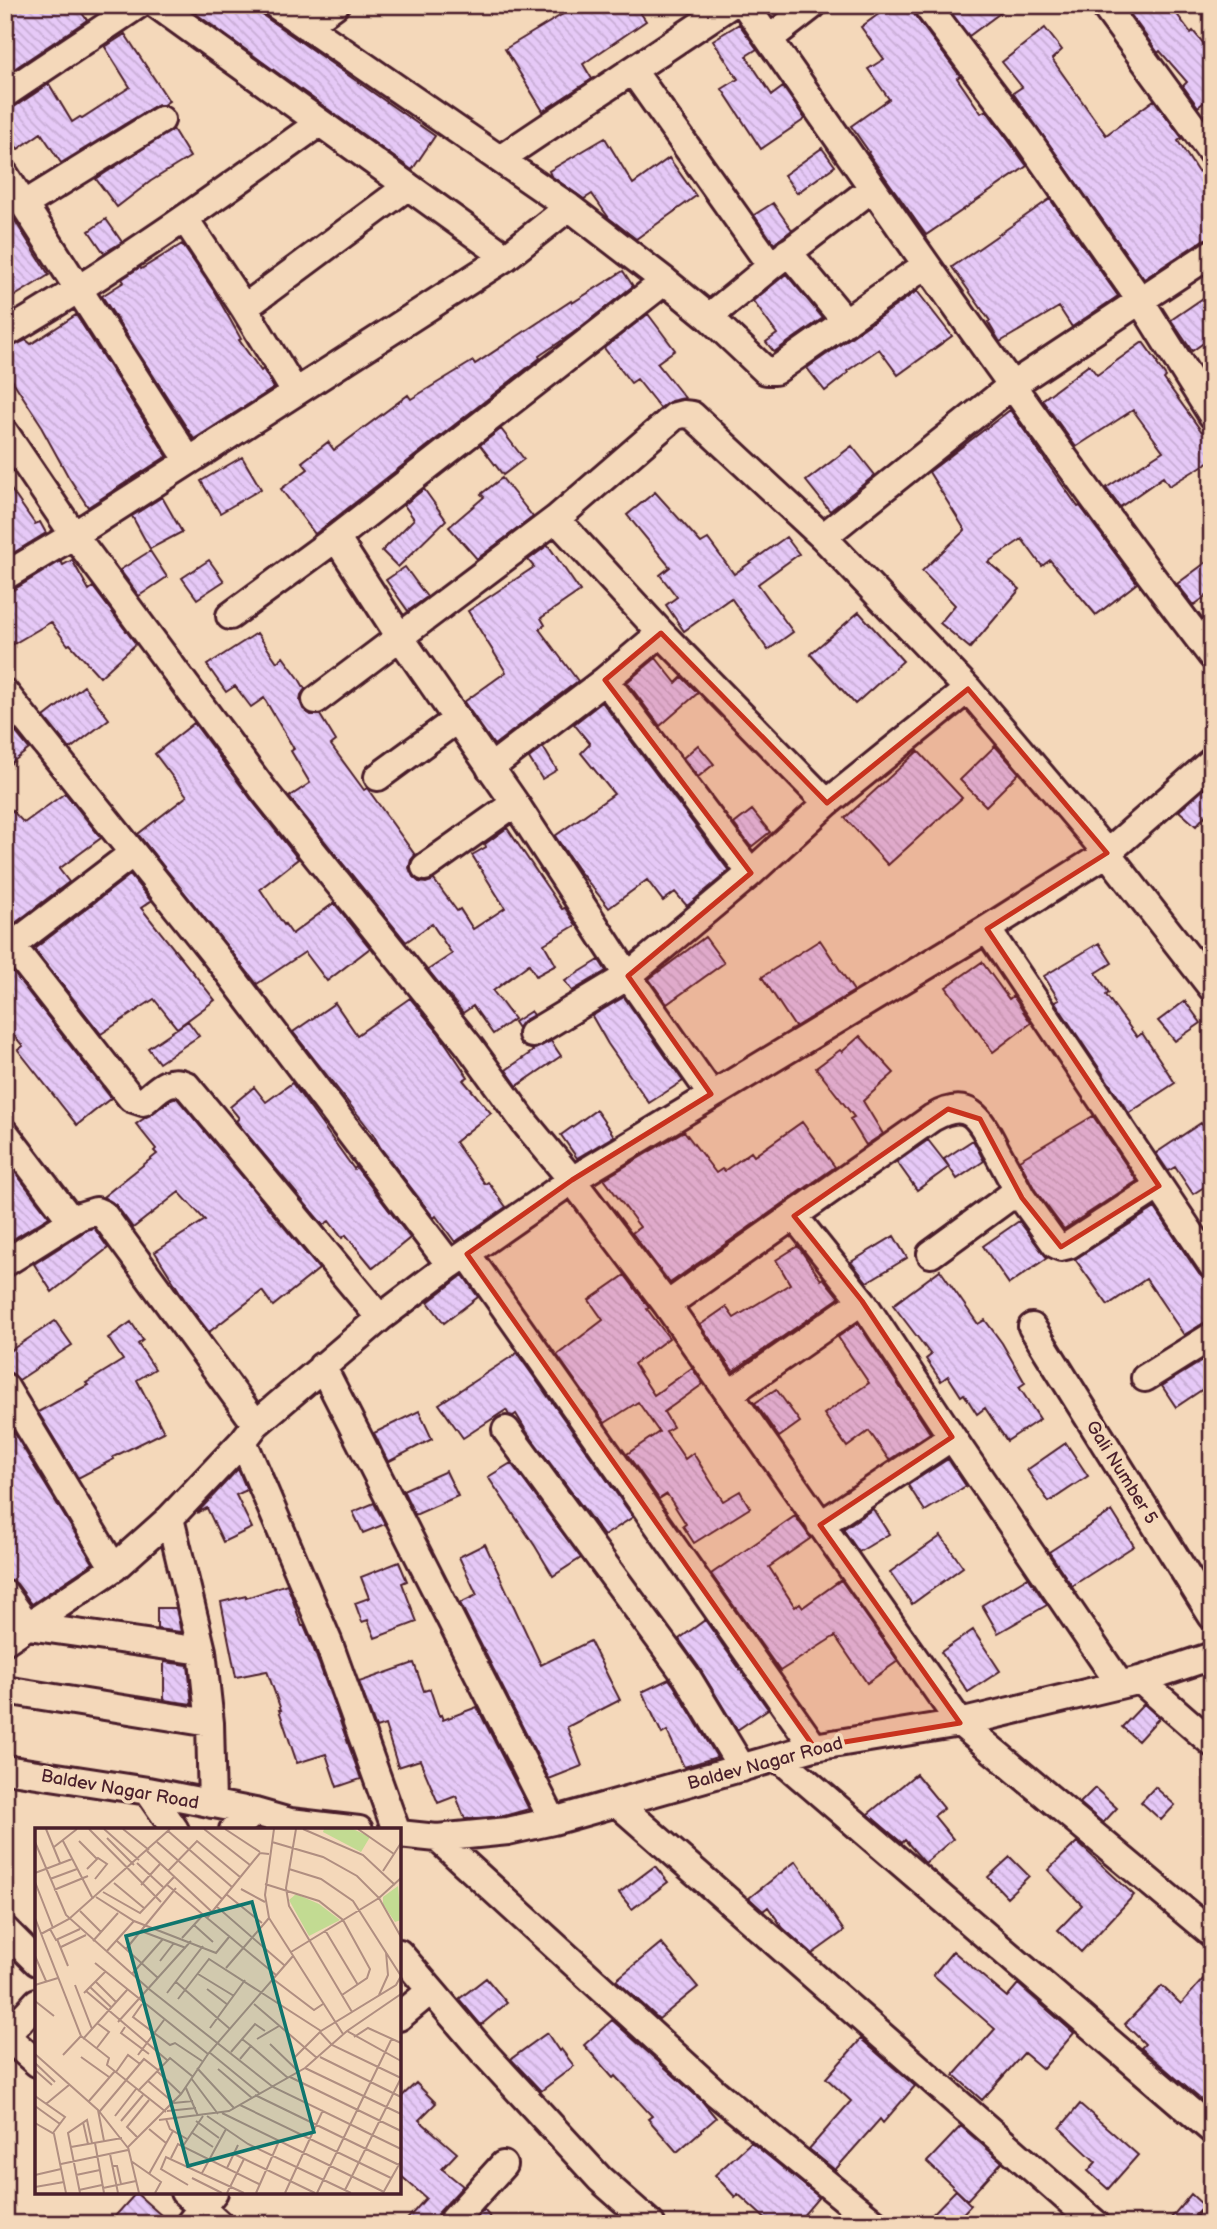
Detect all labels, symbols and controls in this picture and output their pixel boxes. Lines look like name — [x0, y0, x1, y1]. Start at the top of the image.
street label: Gali Number 5 — [1081, 1417, 1162, 1528]
street label: Baldev Nagar Road — [685, 1733, 845, 1794]
street label: Baldev Nagar Road — [39, 1765, 201, 1814]
inset map — [35, 1828, 401, 2194]

